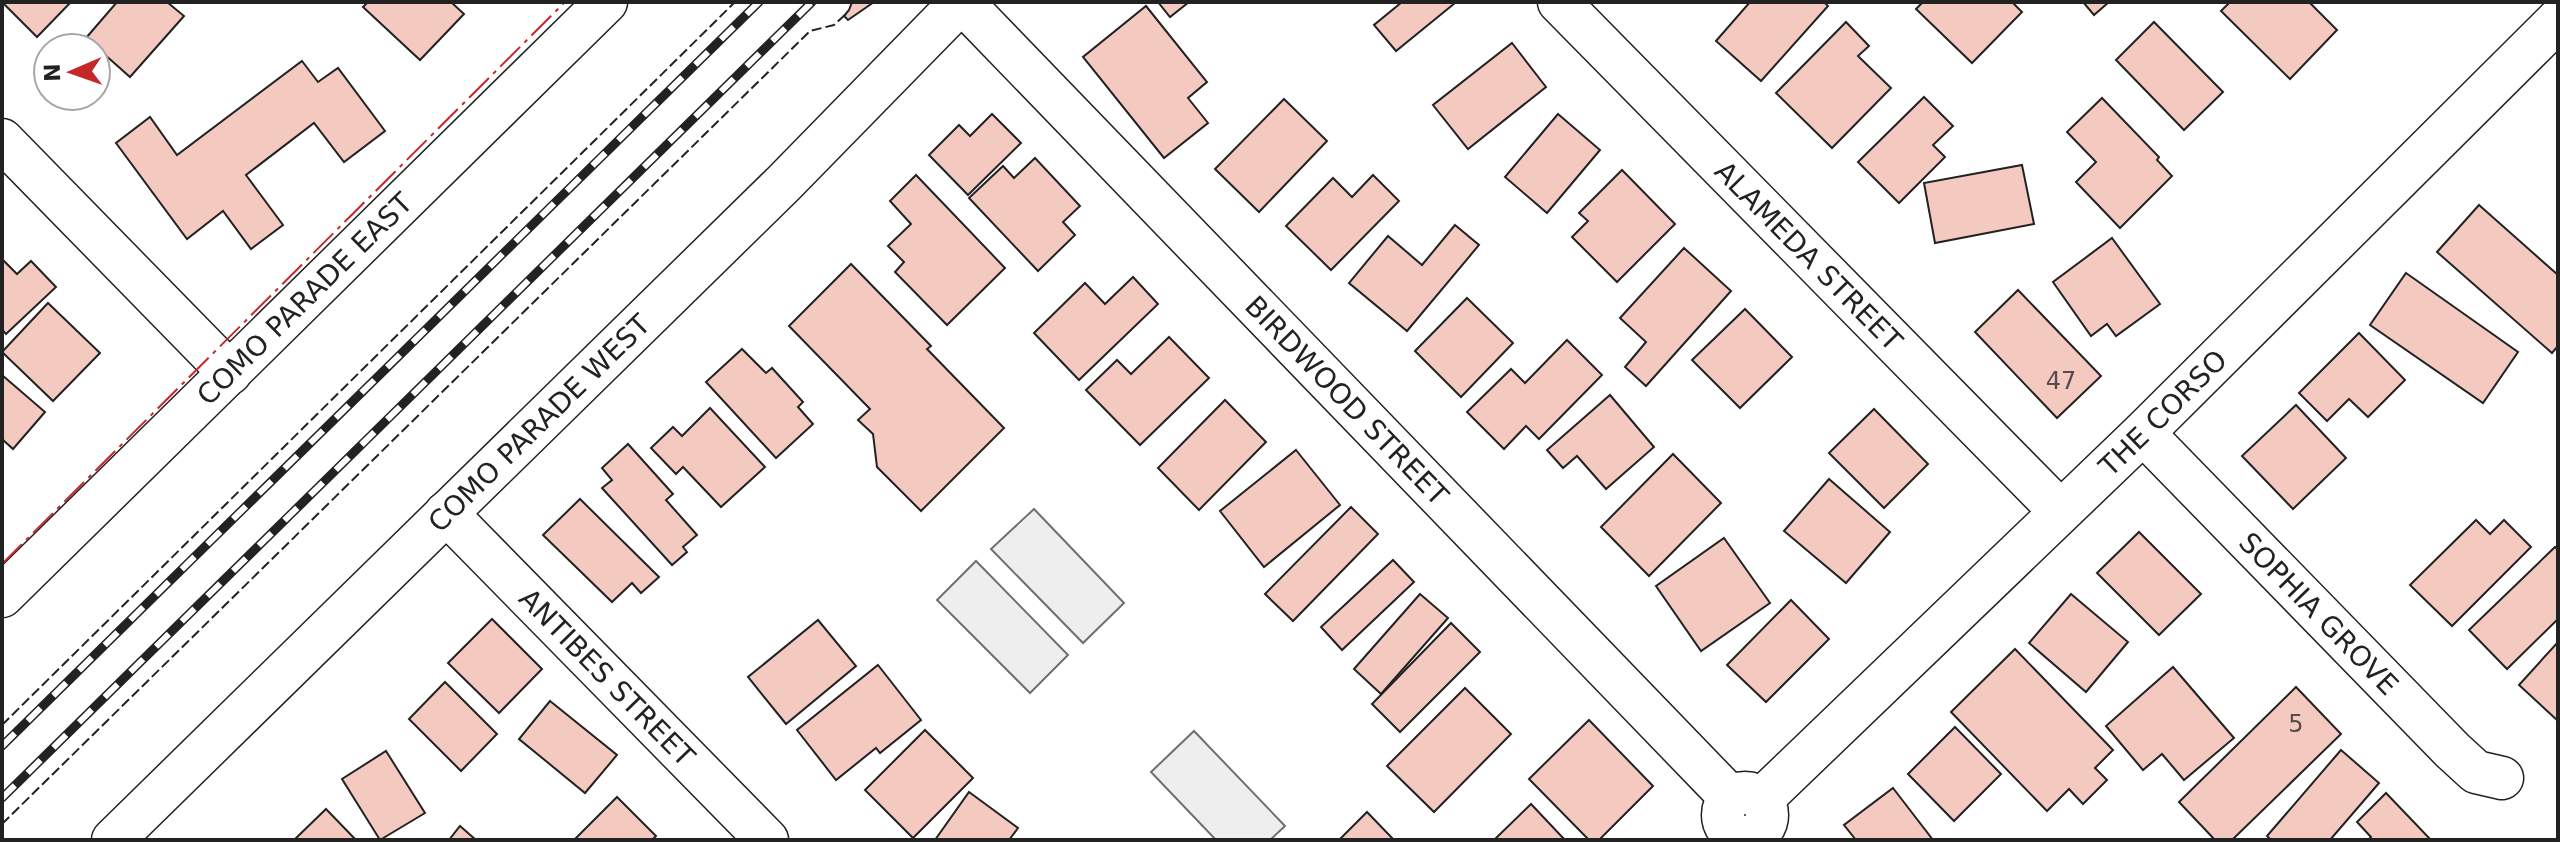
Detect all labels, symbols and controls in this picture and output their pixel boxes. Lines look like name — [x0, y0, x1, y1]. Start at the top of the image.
north arrow — [32, 32, 112, 112]
text: N — [40, 63, 65, 82]
street label: ALAMEDA STREET — [1708, 155, 1909, 358]
street label: COMO PARADE EAST — [190, 186, 420, 412]
street label: BIRDWOOD STREET — [1238, 289, 1456, 513]
street label: COMO PARADE WEST — [422, 307, 657, 539]
street label: THE CORSO — [2092, 343, 2234, 484]
house number: 47 — [2046, 367, 2076, 395]
street label: SOPHIA GROVE — [2232, 526, 2405, 702]
street label: ANTIBES STREET — [512, 582, 702, 774]
house number: 5 — [2288, 710, 2304, 738]

